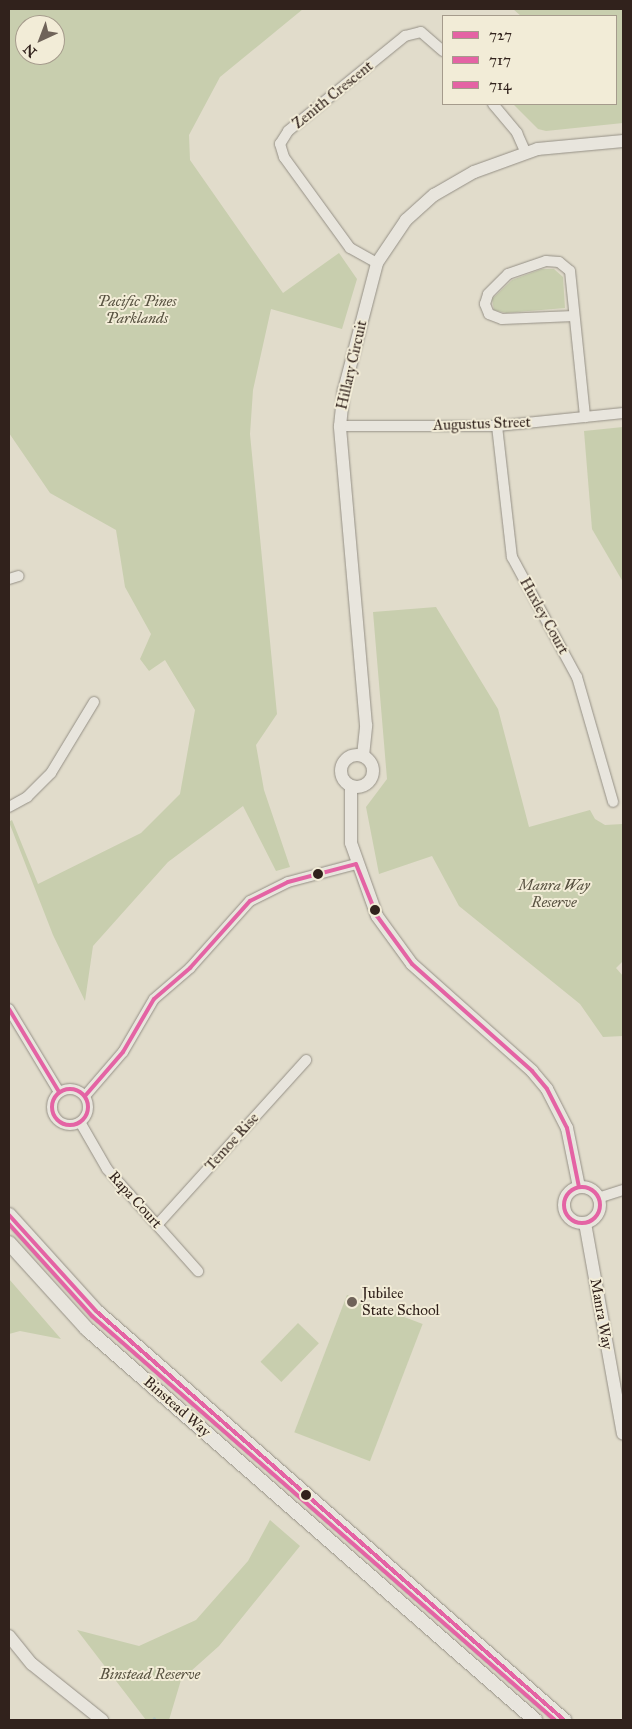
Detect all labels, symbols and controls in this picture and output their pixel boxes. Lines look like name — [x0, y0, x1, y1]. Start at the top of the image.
north arrow — [15, 15, 65, 65]
legend — [442, 15, 617, 105]
text: 727 — [489, 26, 512, 44]
text: N — [20, 40, 40, 61]
text: 717 — [489, 51, 511, 69]
street label: Zenith Crescent — [289, 57, 377, 133]
text: 714 — [489, 76, 511, 94]
park label: Pacific Pines Parklands — [97, 292, 177, 327]
street label: Hillary Circuit — [333, 319, 371, 411]
street label: Augustus Street — [433, 413, 531, 435]
street label: Huxley Court — [516, 575, 572, 657]
unlabelled marker — [313, 869, 323, 879]
park label: Manra Way Reserve — [518, 876, 590, 911]
unlabelled marker — [370, 905, 380, 915]
street label: Temoe Rise — [201, 1109, 263, 1175]
street label: Rapa Court — [105, 1168, 165, 1232]
street label: Manra Way — [586, 1277, 616, 1351]
place label: Jubilee State School — [362, 1284, 440, 1319]
marker: Jubilee State School — [346, 1296, 358, 1308]
street label: Binstead Way — [140, 1373, 214, 1441]
unlabelled marker — [301, 1490, 311, 1500]
park label: Binstead Reserve — [100, 1666, 200, 1684]

